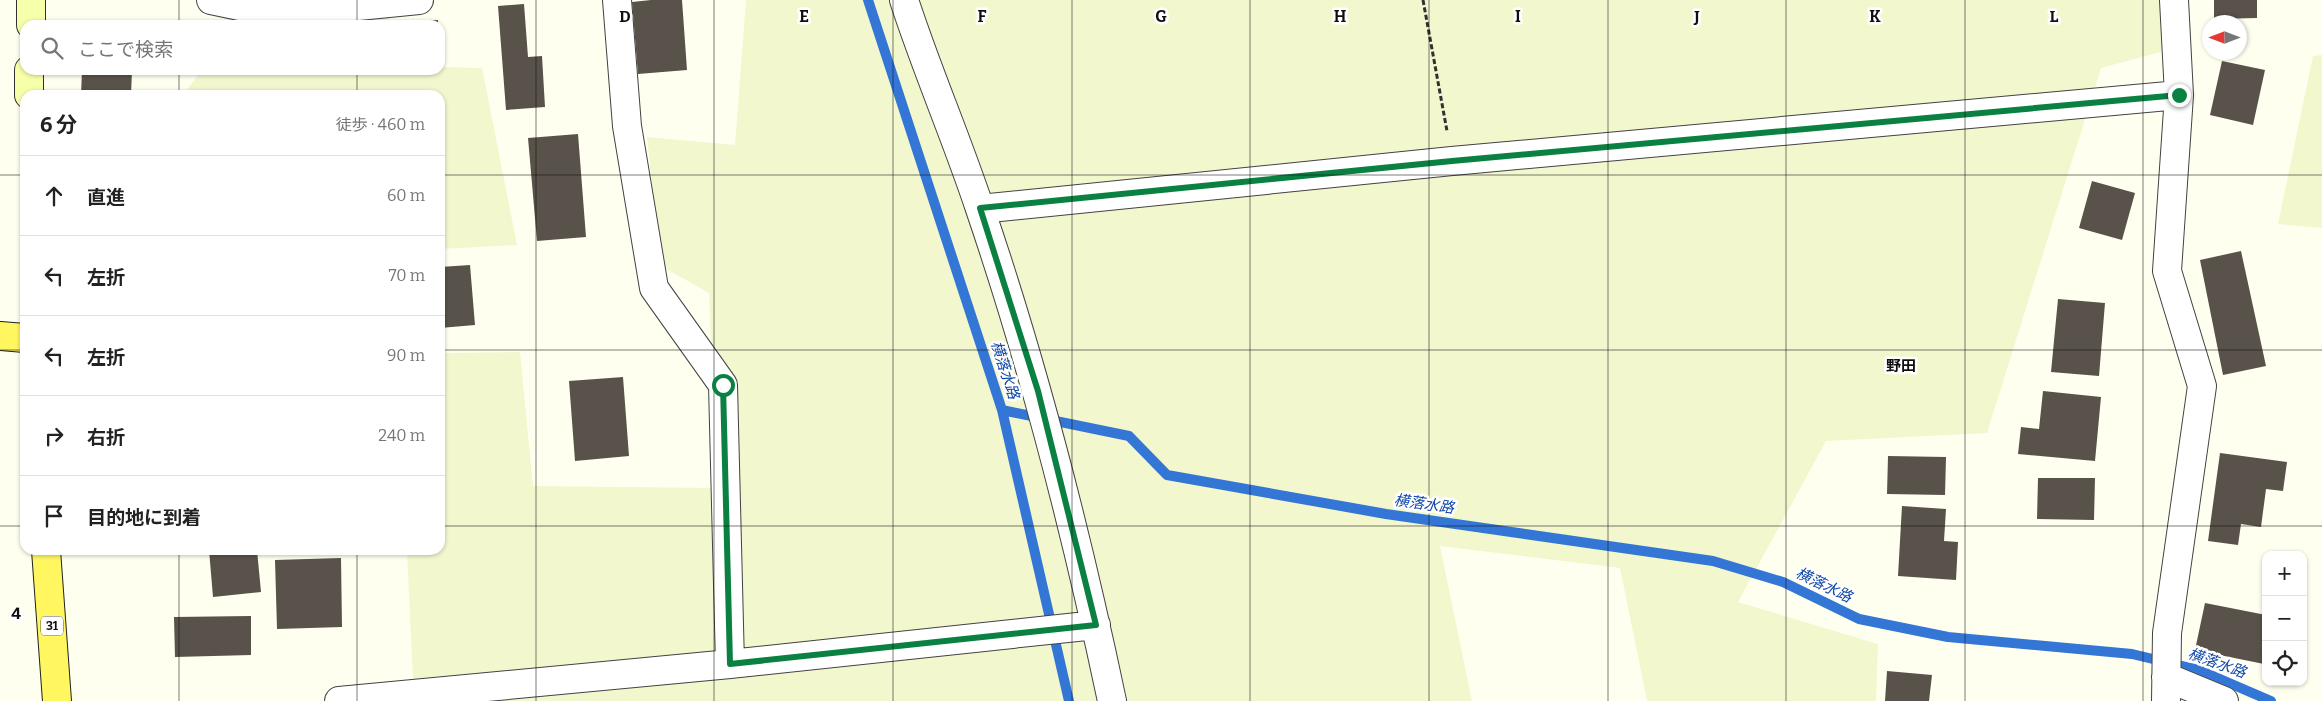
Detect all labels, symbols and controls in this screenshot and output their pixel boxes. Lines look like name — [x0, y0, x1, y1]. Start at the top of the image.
text: D — [619, 7, 631, 26]
text: E — [799, 7, 809, 26]
text: F — [978, 7, 987, 26]
text: G — [1155, 7, 1167, 26]
text: H — [1334, 7, 1347, 26]
text: I — [1515, 7, 1521, 26]
text: J — [1693, 7, 1700, 26]
text: K — [1869, 7, 1881, 26]
text: L — [2050, 7, 2059, 26]
north arrow — [2202, 15, 2247, 60]
search box — [20, 20, 445, 75]
icon: search — [38, 34, 66, 62]
text: ここで検索 — [78, 38, 173, 61]
route end — [2168, 84, 2191, 107]
text: 6 分 — [40, 112, 77, 138]
text: 徒歩 · 460 m — [336, 115, 425, 134]
icon: ahead — [40, 182, 68, 210]
text: 直進 — [87, 186, 125, 209]
text: 60 m — [387, 186, 425, 205]
icon: left — [40, 262, 68, 290]
text: 左折 — [87, 266, 125, 289]
text: 70 m — [389, 266, 425, 285]
water label: 横落水路 — [987, 339, 1023, 403]
icon: left — [40, 342, 68, 370]
text: 左折 — [87, 346, 125, 369]
text: 90 m — [387, 346, 425, 365]
district label: 野田 — [1886, 357, 1916, 375]
route start — [712, 374, 735, 397]
icon: right — [40, 422, 68, 450]
text: 右折 — [87, 426, 125, 449]
text: 240 m — [378, 426, 425, 445]
water label: 横落水路 — [1393, 491, 1457, 517]
icon: arrive — [40, 502, 68, 530]
text: 目的地に到着 — [87, 506, 201, 529]
map controls — [2262, 551, 2307, 686]
button: + — [2262, 551, 2307, 596]
water label: 横落水路 — [1793, 564, 1857, 607]
button: − — [2262, 596, 2307, 641]
text: 4 — [11, 604, 21, 623]
road number: 31 — [41, 616, 63, 636]
button: locate — [2262, 641, 2307, 686]
water label: 横落水路 — [2186, 644, 2250, 682]

